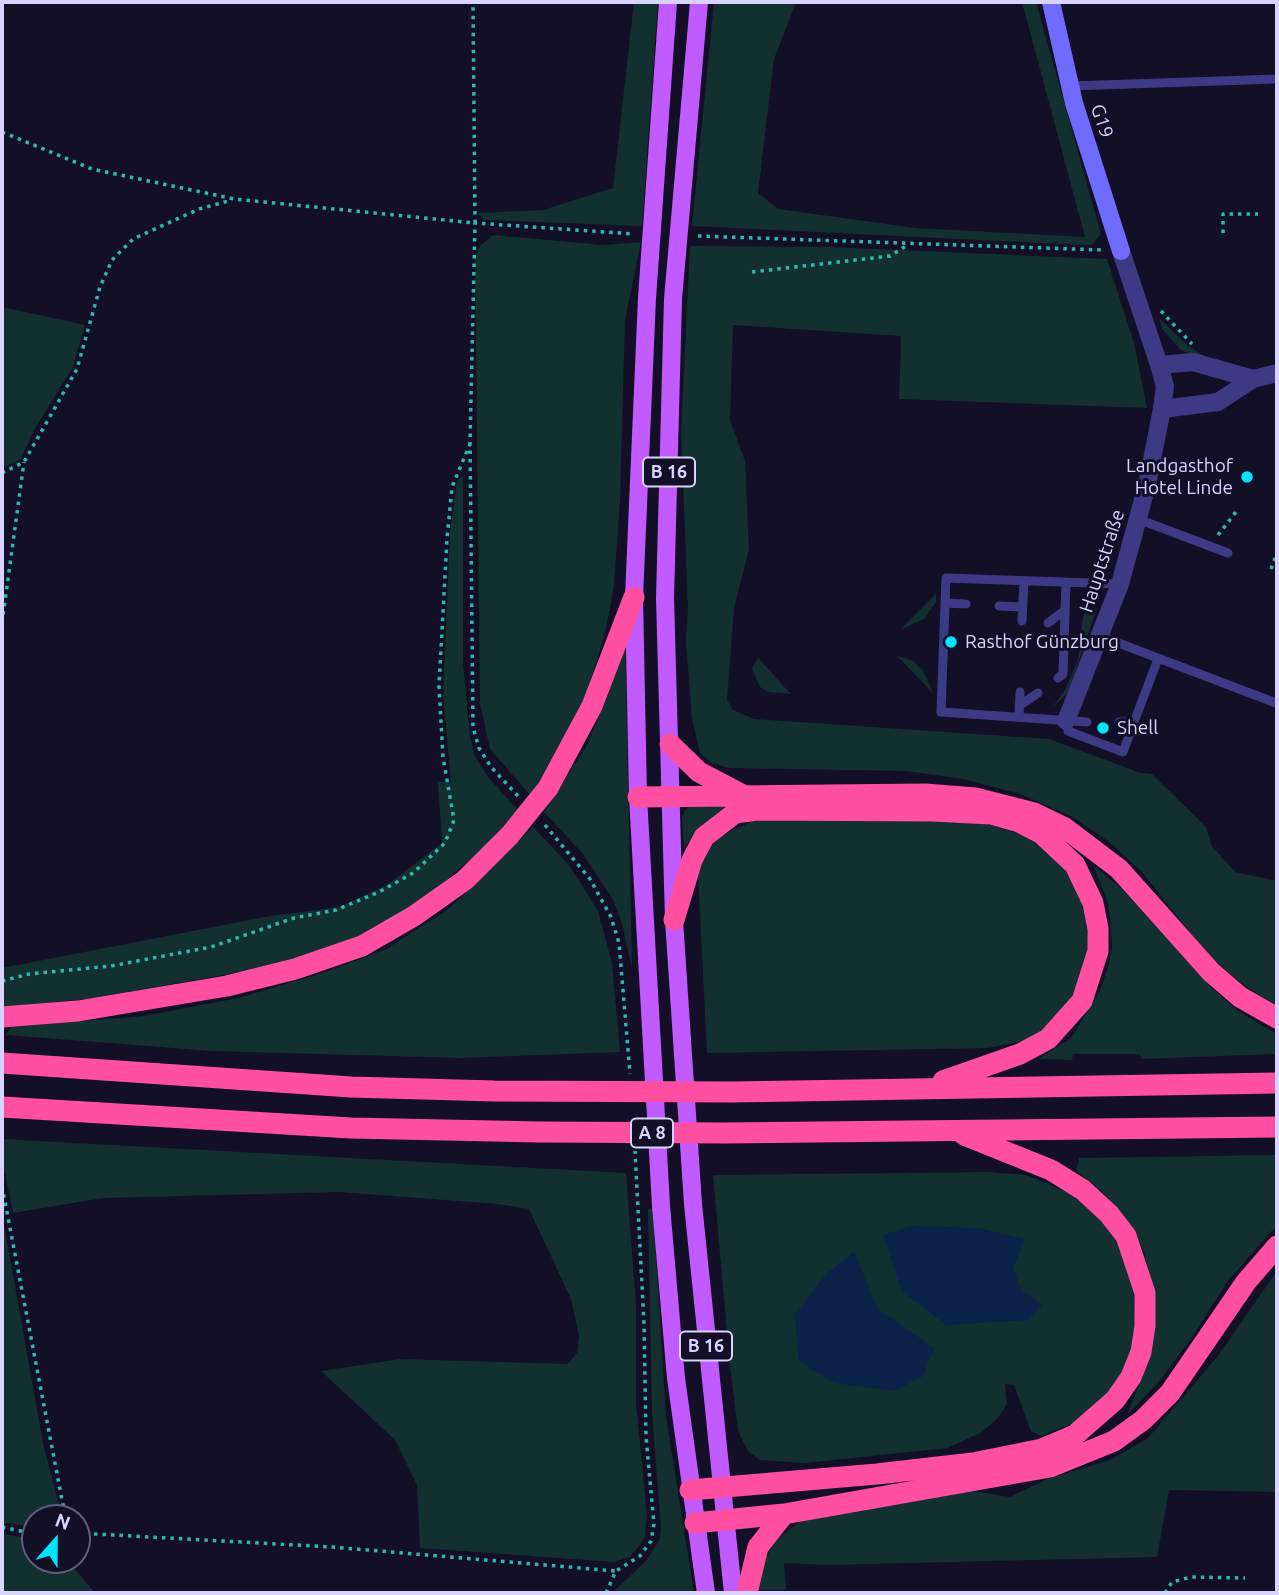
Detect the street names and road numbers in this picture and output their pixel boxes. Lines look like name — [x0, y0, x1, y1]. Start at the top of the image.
street label: G19 — [1086, 101, 1118, 141]
road number: B 16 — [643, 458, 695, 486]
street label: Hauptstraße — [1075, 507, 1129, 615]
road number: A 8 — [631, 1118, 673, 1148]
road number: B 16 — [680, 1331, 732, 1360]

